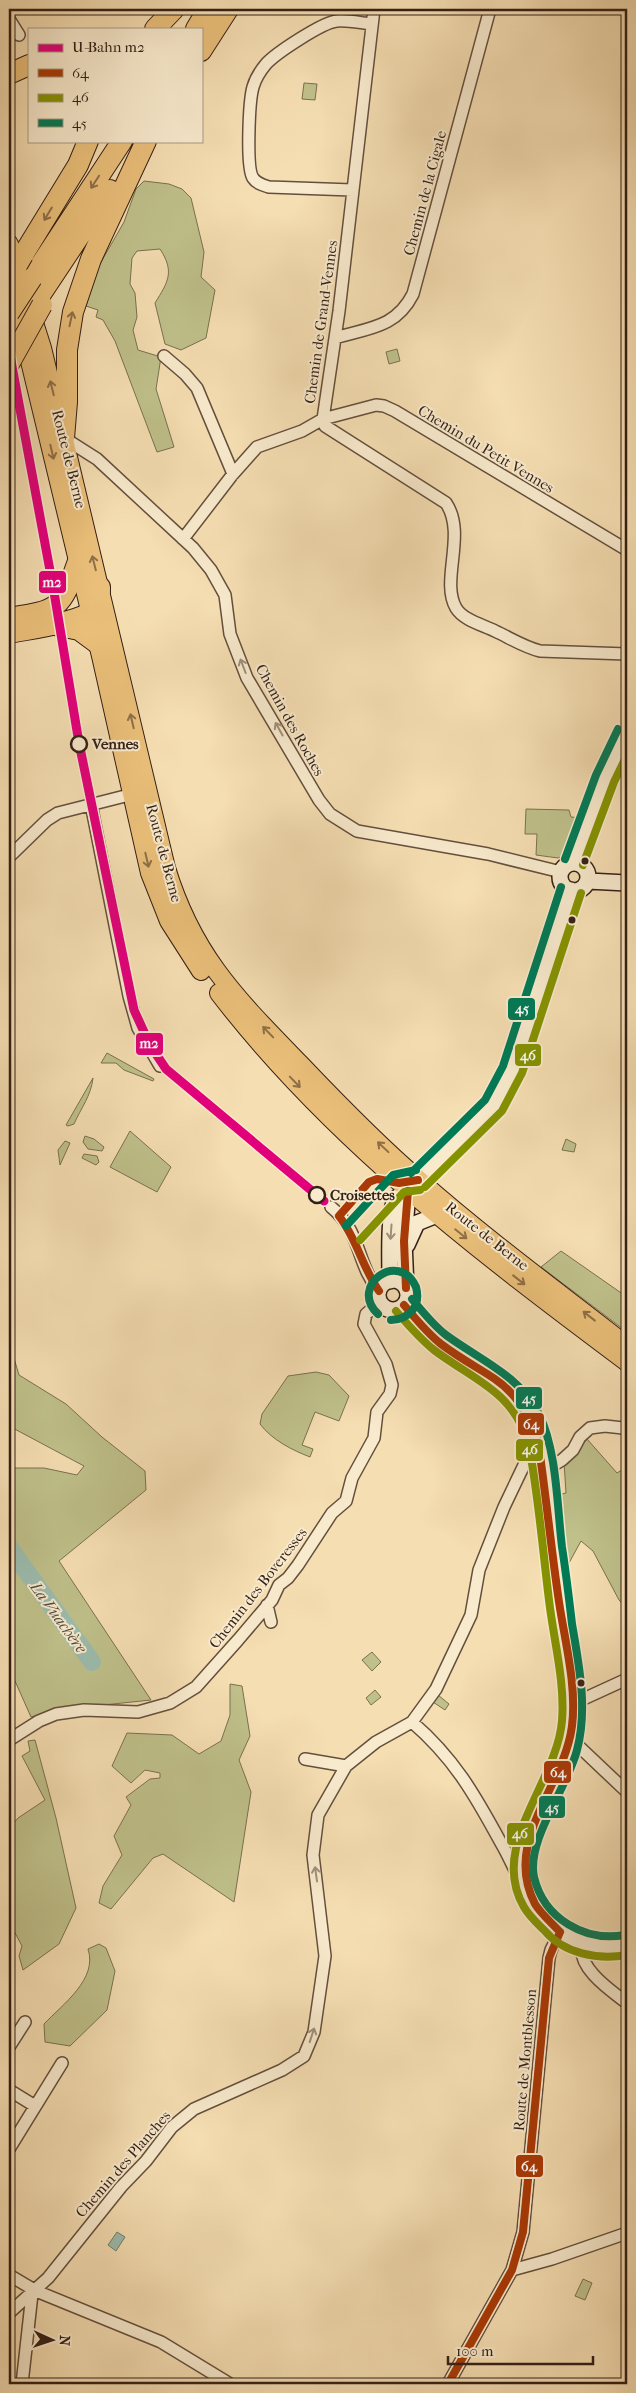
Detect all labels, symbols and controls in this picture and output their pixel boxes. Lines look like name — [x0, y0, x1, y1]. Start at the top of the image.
legend — [28, 28, 202, 142]
text: U-Bahn m2 — [72, 38, 145, 56]
text: 64 — [72, 64, 90, 82]
text: 46 — [72, 88, 90, 106]
text: 45 — [72, 114, 87, 132]
street label: Chemin de la Cigale — [400, 128, 450, 257]
one-way arrow — [90, 175, 100, 189]
one-way arrow — [42, 207, 52, 221]
street label: Chemin de Grand-Vennes — [301, 239, 341, 405]
one-way arrow — [67, 311, 76, 327]
one-way arrow — [47, 381, 56, 397]
street label: Chemin du Petit Vennes — [415, 401, 558, 497]
street label: Route de Berne — [48, 408, 90, 511]
one-way arrow — [48, 444, 57, 460]
one-way arrow — [89, 556, 98, 572]
line badge: m2 — [38, 570, 67, 594]
text: m2 — [42, 574, 61, 591]
one-way arrow — [238, 659, 247, 674]
street label: Chemin des Roches — [252, 661, 328, 780]
one-way arrow — [127, 714, 136, 730]
one-way arrow — [273, 723, 283, 737]
marker: Vennes — [70, 735, 88, 753]
place label: Vennes — [91, 735, 139, 753]
street label: Route de Berne — [142, 802, 186, 905]
one-way arrow — [143, 852, 152, 868]
unlabelled marker — [580, 856, 590, 866]
unlabelled marker — [567, 915, 577, 925]
line badge: 45 — [507, 997, 536, 1021]
text: 45 — [514, 1000, 529, 1017]
one-way arrow — [263, 1026, 275, 1038]
line badge: m2 — [135, 1032, 164, 1056]
text: m2 — [139, 1035, 158, 1052]
line badge: 46 — [514, 1043, 542, 1067]
text: 46 — [519, 1047, 536, 1064]
one-way arrow — [288, 1076, 301, 1088]
one-way arrow — [376, 1141, 389, 1153]
marker: Croisettes — [308, 1186, 326, 1204]
place label: Croisettes — [330, 1186, 395, 1204]
street label: Route de Berne — [442, 1198, 533, 1275]
one-way arrow — [386, 1224, 396, 1240]
one-way arrow — [454, 1229, 467, 1240]
one-way arrow — [512, 1275, 525, 1286]
one-way arrow — [583, 1311, 596, 1322]
line badge: 45 — [515, 1386, 543, 1410]
text: 45 — [521, 1390, 536, 1407]
line badge: 64 — [517, 1412, 545, 1436]
text: 64 — [523, 1416, 540, 1433]
line badge: 46 — [515, 1438, 544, 1462]
text: 46 — [521, 1441, 538, 1458]
street label: Chemin des Boveresses — [205, 1524, 311, 1652]
water label: La Vuachère — [26, 1577, 91, 1657]
unlabelled marker — [576, 1678, 586, 1688]
line badge: 64 — [543, 1760, 572, 1784]
text: 64 — [550, 1764, 567, 1781]
line badge: 45 — [538, 1795, 566, 1819]
text: 45 — [544, 1799, 559, 1816]
line badge: 46 — [506, 1822, 535, 1846]
text: 46 — [511, 1825, 528, 1842]
one-way arrow — [311, 1866, 321, 1882]
street label: Route de Montblesson — [510, 1988, 540, 2132]
one-way arrow — [308, 2027, 317, 2043]
street label: Chemin des Planches — [72, 2107, 175, 2221]
line badge: 64 — [515, 2154, 544, 2178]
text: 64 — [521, 2158, 538, 2175]
north arrow — [28, 2316, 78, 2366]
scale bar — [448, 2333, 594, 2365]
text: N — [56, 2335, 73, 2347]
text: 100 m — [456, 2342, 494, 2360]

